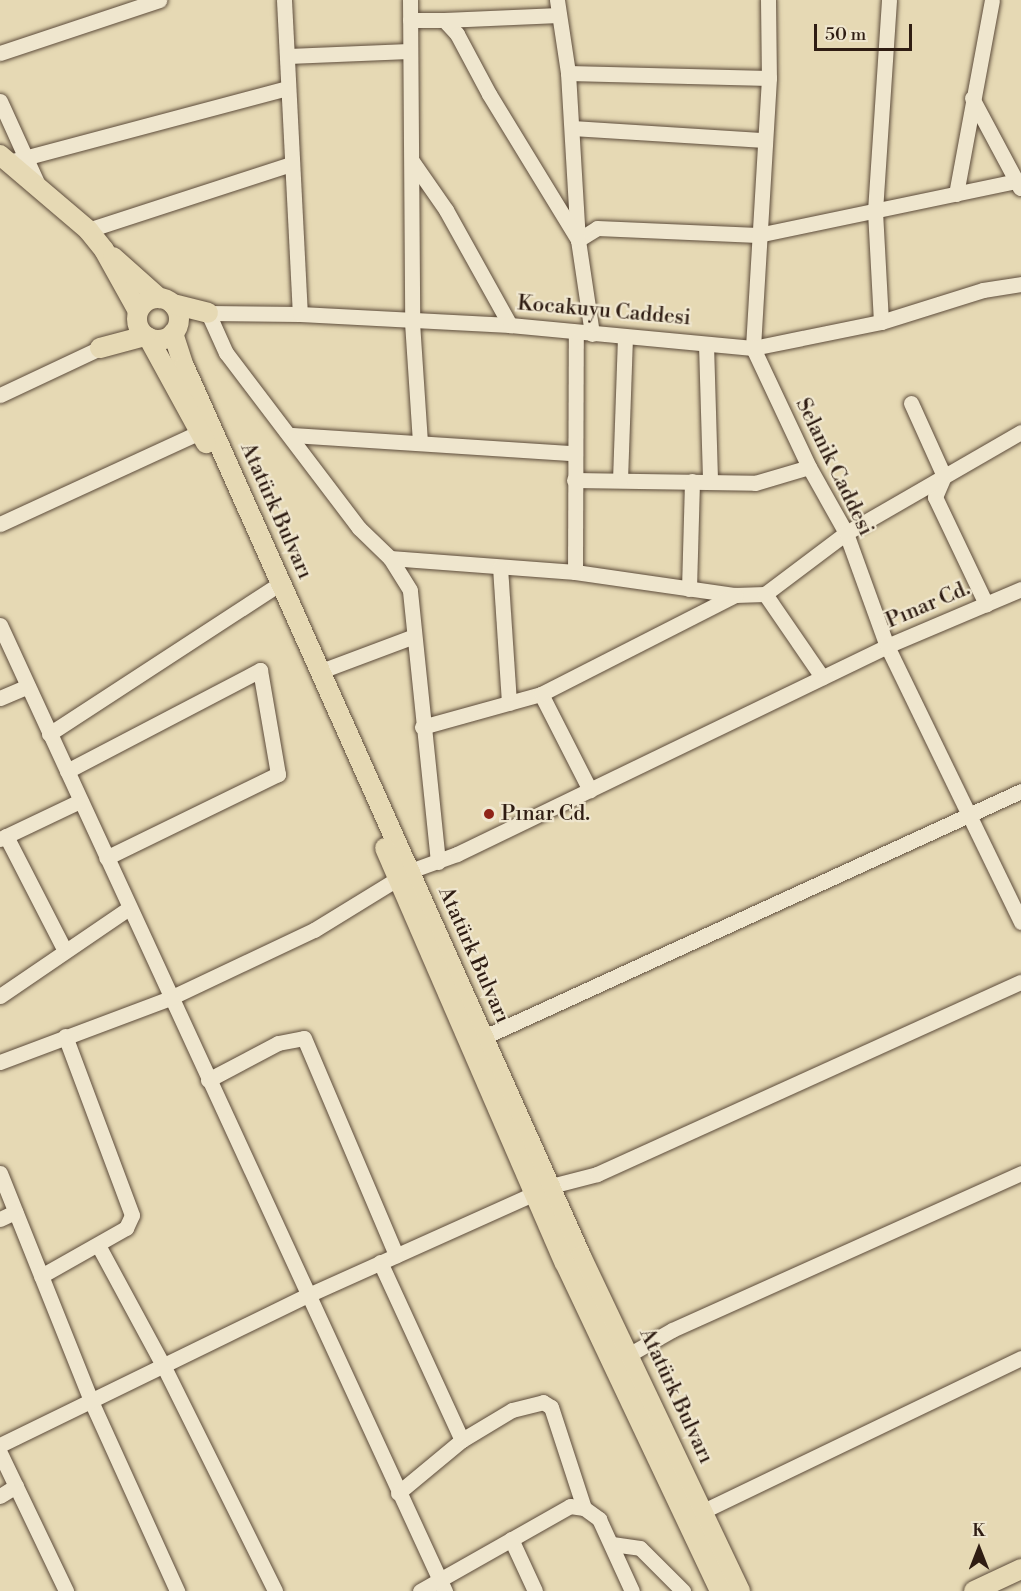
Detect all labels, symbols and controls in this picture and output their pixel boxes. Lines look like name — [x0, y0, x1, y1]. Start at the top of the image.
scale bar — [817, 12, 914, 50]
text: 50 m — [825, 23, 866, 46]
street label: Kocakuyu Caddesi — [516, 291, 692, 331]
street label: Selanik Caddesi — [790, 394, 878, 540]
street label: Atatürk Bulvarı — [235, 439, 317, 583]
street label: Pınar Cd. — [882, 576, 974, 634]
place label: Pınar Cd. — [501, 801, 590, 827]
marker: Pınar Cd. — [482, 807, 496, 821]
street label: Atatürk Bulvarı — [433, 883, 515, 1027]
street label: Atatürk Bulvarı — [634, 1324, 718, 1468]
north arrow — [949, 1519, 1009, 1579]
text: K — [973, 1521, 985, 1541]

